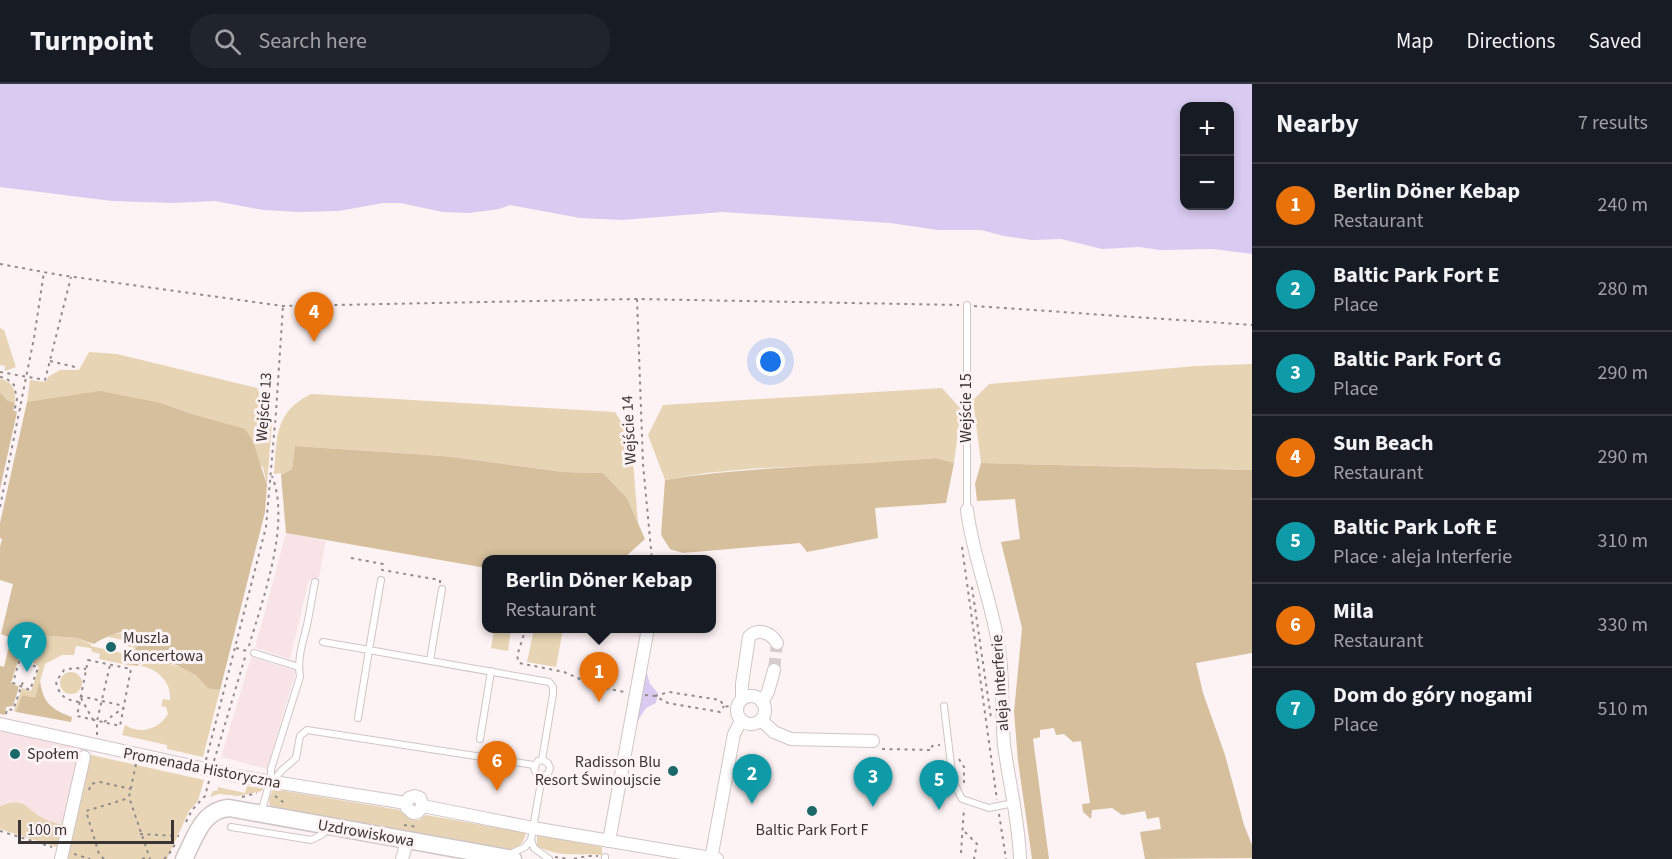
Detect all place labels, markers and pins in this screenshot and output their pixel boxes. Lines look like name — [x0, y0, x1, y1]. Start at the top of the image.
pin: 4 — [294, 292, 334, 342]
pin: 7 — [8, 622, 46, 672]
place label: Muszla Koncertowa — [123, 627, 203, 667]
marker: Muszla Koncertowa — [104, 640, 118, 654]
pin: 1 — [580, 652, 618, 702]
pin: 6 — [478, 742, 516, 791]
place label: Społem — [27, 743, 79, 765]
marker: Społem — [8, 747, 22, 761]
place label: Radisson Blu Resort Świnoujscie — [535, 751, 661, 791]
pin: 2 — [732, 754, 771, 804]
pin: 3 — [854, 758, 892, 807]
pin: 5 — [920, 760, 958, 810]
marker: Radisson Blu Resort Świnoujscie — [666, 764, 680, 778]
marker: Baltic Park Fort F — [805, 804, 819, 818]
place label: Baltic Park Fort F — [756, 819, 869, 841]

